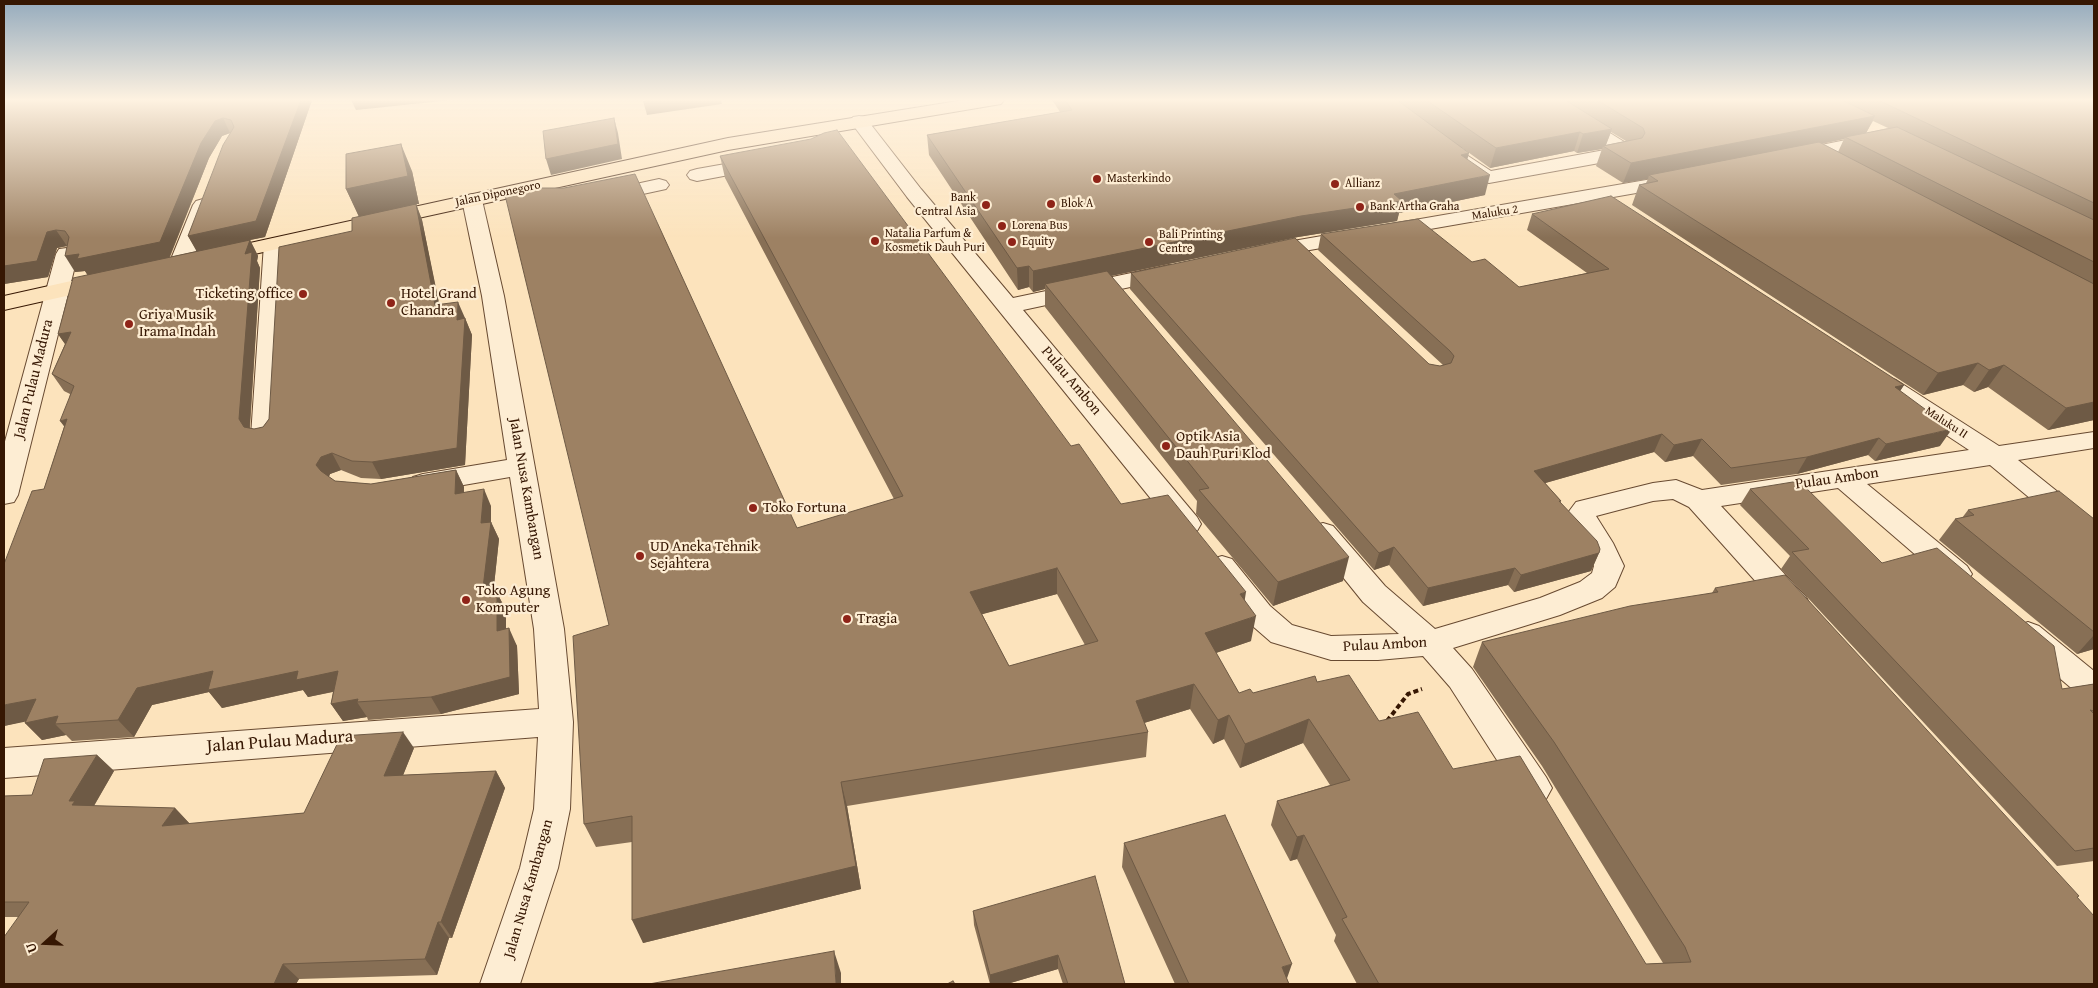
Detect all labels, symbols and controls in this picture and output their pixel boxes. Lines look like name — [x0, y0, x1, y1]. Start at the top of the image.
place label: Masterkindo — [1107, 172, 1171, 186]
marker: Masterkindo — [1091, 173, 1103, 185]
place label: Allianz — [1345, 177, 1380, 191]
street label: Jalan Diponegoro — [454, 178, 542, 210]
marker: Allianz — [1329, 178, 1341, 190]
place label: Bank Central Asia — [915, 191, 976, 219]
place label: Blok A — [1061, 197, 1093, 211]
marker: Blok A — [1045, 198, 1057, 210]
marker: Bank Central Asia — [980, 199, 992, 211]
place label: Bank Artha Graha — [1370, 200, 1459, 214]
marker: Bank Artha Graha — [1354, 201, 1366, 213]
street label: Maluku 2 — [1471, 202, 1519, 224]
place label: Lorena Bus — [1012, 219, 1067, 233]
marker: Lorena Bus — [996, 220, 1008, 232]
place label: Natalia Parfum & Kosmetik Dauh Puri — [885, 227, 985, 255]
place label: Bali Printing Centre — [1159, 228, 1223, 256]
marker: Natalia Parfum & Kosmetik Dauh Puri — [869, 235, 881, 247]
place label: Equity — [1022, 235, 1054, 249]
marker: Equity — [1006, 236, 1018, 248]
marker: Bali Printing Centre — [1143, 236, 1155, 248]
place label: Ticketing office — [196, 285, 293, 303]
place label: Hotel Grand Chandra — [401, 285, 477, 320]
marker: Ticketing office — [297, 288, 309, 300]
marker: Hotel Grand Chandra — [385, 297, 397, 309]
place label: Griya Musik Irama Indah — [139, 306, 216, 341]
street label: Jalan Pulau Madura — [10, 317, 58, 441]
marker: Griya Musik Irama Indah — [123, 318, 135, 330]
street label: Pulau Ambon — [1037, 343, 1105, 419]
street label: Maluku II — [1922, 404, 1970, 442]
street label: Jalan Nusa Kambangan — [505, 417, 547, 561]
place label: Optik Asia Dauh Puri Klod — [1176, 428, 1271, 463]
marker: Optik Asia Dauh Puri Klod — [1160, 440, 1172, 452]
street label: Pulau Ambon — [1794, 464, 1880, 494]
place label: Toko Fortuna — [763, 499, 846, 517]
marker: Toko Fortuna — [747, 502, 759, 514]
place label: UD Aneka Tehnik Sejahtera — [650, 538, 758, 573]
marker: UD Aneka Tehnik Sejahtera — [634, 550, 646, 562]
place label: Toko Agung Komputer — [476, 582, 550, 617]
marker: Toko Agung Komputer — [460, 594, 472, 606]
place label: Tragia — [857, 610, 897, 628]
marker: Tragia — [841, 613, 853, 625]
street label: Pulau Ambon — [1343, 634, 1427, 656]
street label: Jalan Pulau Madura — [206, 726, 354, 758]
street label: Jalan Nusa Kambangan — [501, 818, 557, 960]
north arrow — [20, 918, 70, 968]
text: U — [20, 940, 42, 956]

